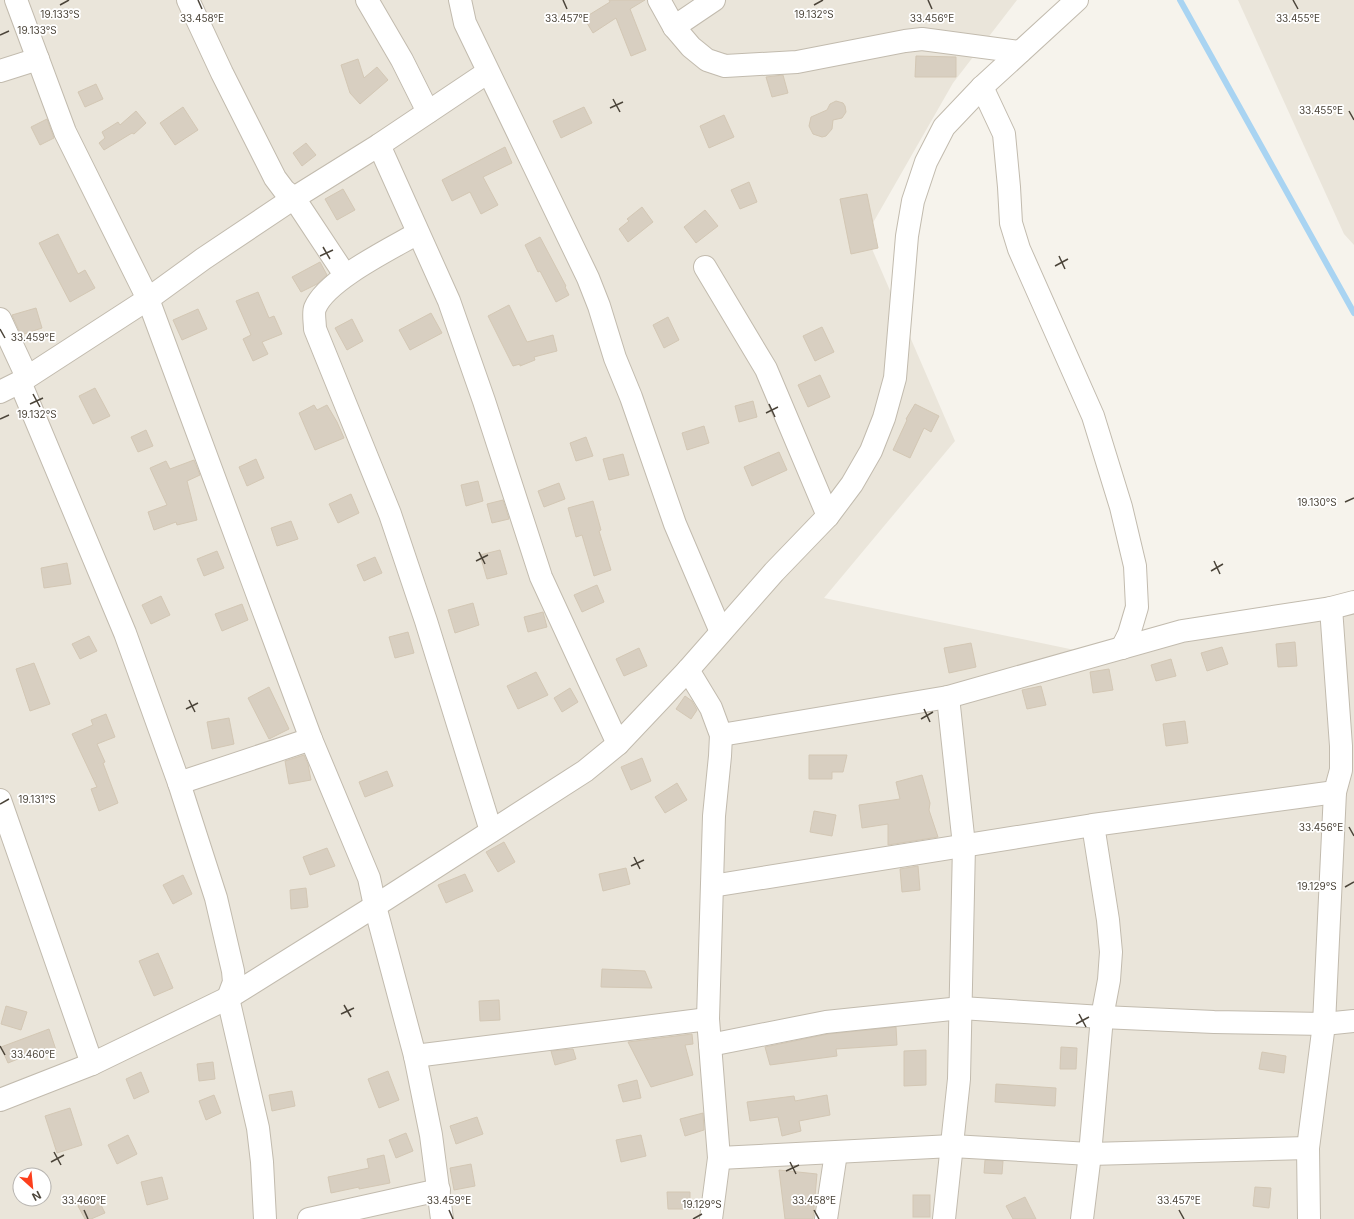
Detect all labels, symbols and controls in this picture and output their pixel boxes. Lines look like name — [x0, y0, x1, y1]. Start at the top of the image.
text: 19.133°S — [40, 8, 80, 20]
text: 19.132°S — [794, 8, 834, 20]
text: 33.458°E — [180, 12, 224, 24]
text: 33.457°E — [545, 12, 589, 24]
text: 33.456°E — [910, 12, 954, 24]
text: 33.455°E — [1276, 12, 1320, 24]
text: 19.133°S — [17, 24, 57, 36]
text: 33.455°E — [1299, 104, 1343, 116]
text: 33.459°E — [11, 331, 55, 343]
text: 19.132°S — [17, 408, 57, 420]
text: 19.130°S — [1297, 496, 1337, 508]
text: 19.131°S — [18, 793, 56, 805]
text: 33.456°E — [1299, 821, 1343, 833]
text: 19.129°S — [1297, 880, 1337, 892]
text: 33.460°E — [11, 1048, 55, 1060]
north arrow — [12, 1167, 52, 1207]
text: N — [30, 1188, 43, 1204]
text: 33.460°E — [62, 1194, 106, 1206]
text: 33.459°E — [427, 1194, 471, 1206]
text: 33.458°E — [792, 1194, 836, 1206]
text: 33.457°E — [1157, 1194, 1201, 1206]
text: 19.129°S — [682, 1198, 722, 1210]

